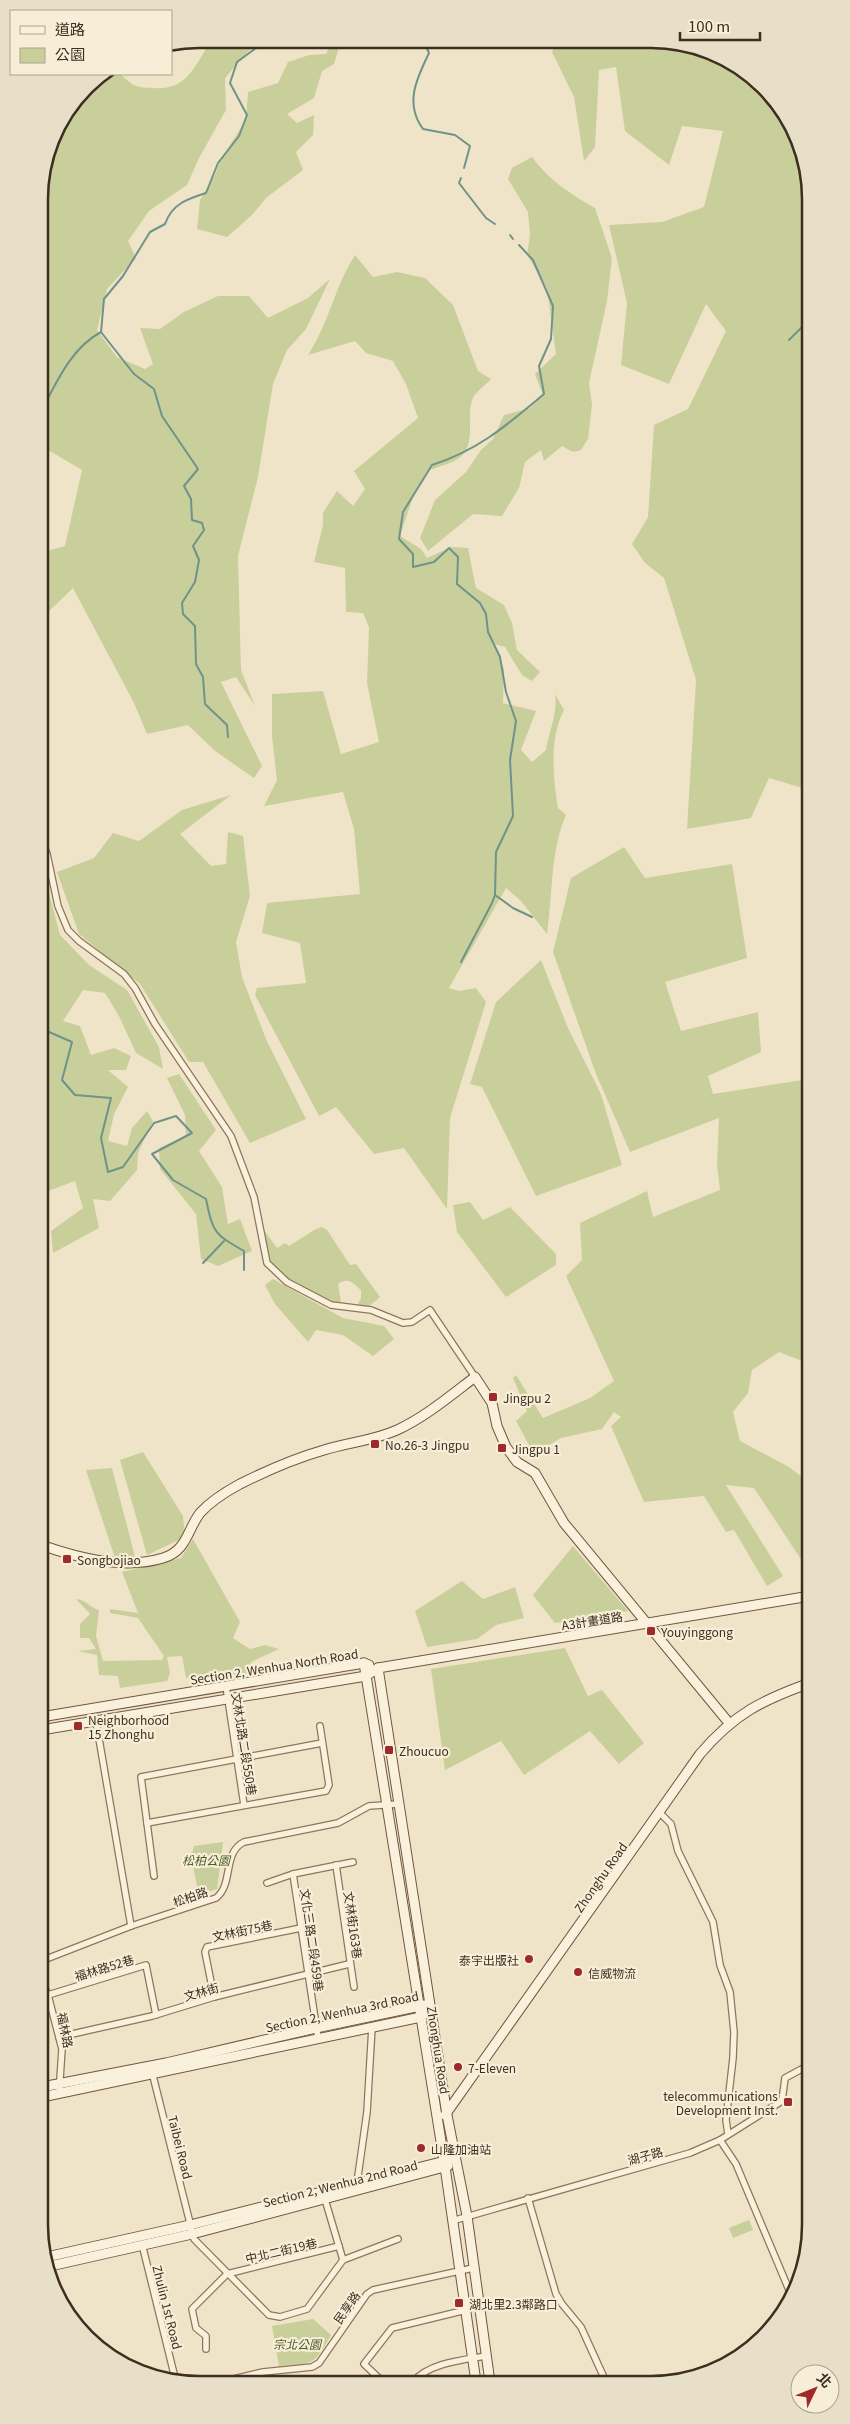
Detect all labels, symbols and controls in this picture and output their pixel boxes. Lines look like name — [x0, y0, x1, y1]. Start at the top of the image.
legend — [10, 10, 172, 75]
scale bar — [680, 10, 760, 42]
text: 100 m — [688, 15, 730, 36]
text: 道路 — [55, 18, 85, 39]
text: 公園 — [55, 43, 85, 64]
place label: Jingpu 2 — [503, 1389, 551, 1406]
marker: Jingpu 2 — [487, 1391, 499, 1403]
place label: No.26-3 Jingpu — [385, 1436, 469, 1453]
marker: No.26-3 Jingpu — [369, 1438, 381, 1450]
place label: Jingpu 1 — [512, 1440, 560, 1457]
marker: Jingpu 1 — [496, 1442, 508, 1454]
place label: Songbojiao — [77, 1551, 141, 1568]
marker: Songbojiao — [61, 1553, 73, 1565]
street label: A3計畫道路 — [560, 1607, 624, 1633]
place label: Youyinggong — [660, 1623, 733, 1640]
marker: Youyinggong — [645, 1625, 657, 1637]
street label: Section 2, Wenhua North Road — [189, 1644, 359, 1688]
street label: 文林北路二段550巷 — [228, 1691, 262, 1797]
place label: Neighborhood 15 Zhonghu — [88, 1711, 169, 1742]
marker: Neighborhood 15 Zhonghu — [72, 1720, 84, 1732]
place label: Zhoucuo — [399, 1742, 449, 1759]
marker: Zhoucuo — [383, 1744, 395, 1756]
street label: Zhonghu Road — [570, 1839, 630, 1915]
park label: 松柏公園 — [182, 1851, 232, 1868]
street label: 松柏路 — [170, 1882, 210, 1910]
street label: 文化三路二段459巷 — [297, 1887, 329, 1993]
street label: 文林街163巷 — [341, 1890, 367, 1960]
street label: 文林街75巷 — [210, 1915, 274, 1945]
street label: 福林路52巷 — [72, 1950, 136, 1984]
place label: 泰宇出版社 — [459, 1951, 519, 1968]
marker: 泰宇出版社 — [523, 1953, 535, 1965]
place label: 信威物流 — [588, 1964, 636, 1981]
marker: 信威物流 — [572, 1966, 584, 1978]
street label: 文林街 — [181, 1978, 221, 2004]
street label: Section 2, Wenhua 3rd Road — [264, 1986, 420, 2036]
street label: Zhonghua Road — [424, 2005, 454, 2095]
street label: 福林路 — [54, 2011, 78, 2049]
place label: 7-Eleven — [468, 2059, 516, 2076]
marker: 7-Eleven — [452, 2061, 464, 2073]
place label: telecommunications Development Inst. — [663, 2087, 778, 2118]
marker: telecommunications Development Inst. — [782, 2096, 794, 2108]
street label: Taibei Road — [165, 2113, 197, 2181]
place label: 山隆加油站 — [431, 2140, 491, 2157]
marker: 山隆加油站 — [415, 2142, 427, 2154]
street label: 湖子路 — [625, 2142, 665, 2168]
street label: Section 2, Wenhua 2nd Road — [261, 2156, 419, 2210]
street label: 中北二街19巷 — [243, 2233, 319, 2267]
street label: Zhulin 1st Road — [149, 2263, 187, 2351]
street label: 民享路 — [329, 2287, 363, 2327]
place label: 湖北里2.3鄰路口 — [469, 2295, 558, 2312]
marker: 湖北里2.3鄰路口 — [453, 2297, 465, 2309]
park label: 宗北公園 — [273, 2335, 323, 2352]
north arrow — [790, 2364, 840, 2414]
text: 北 — [813, 2368, 837, 2391]

